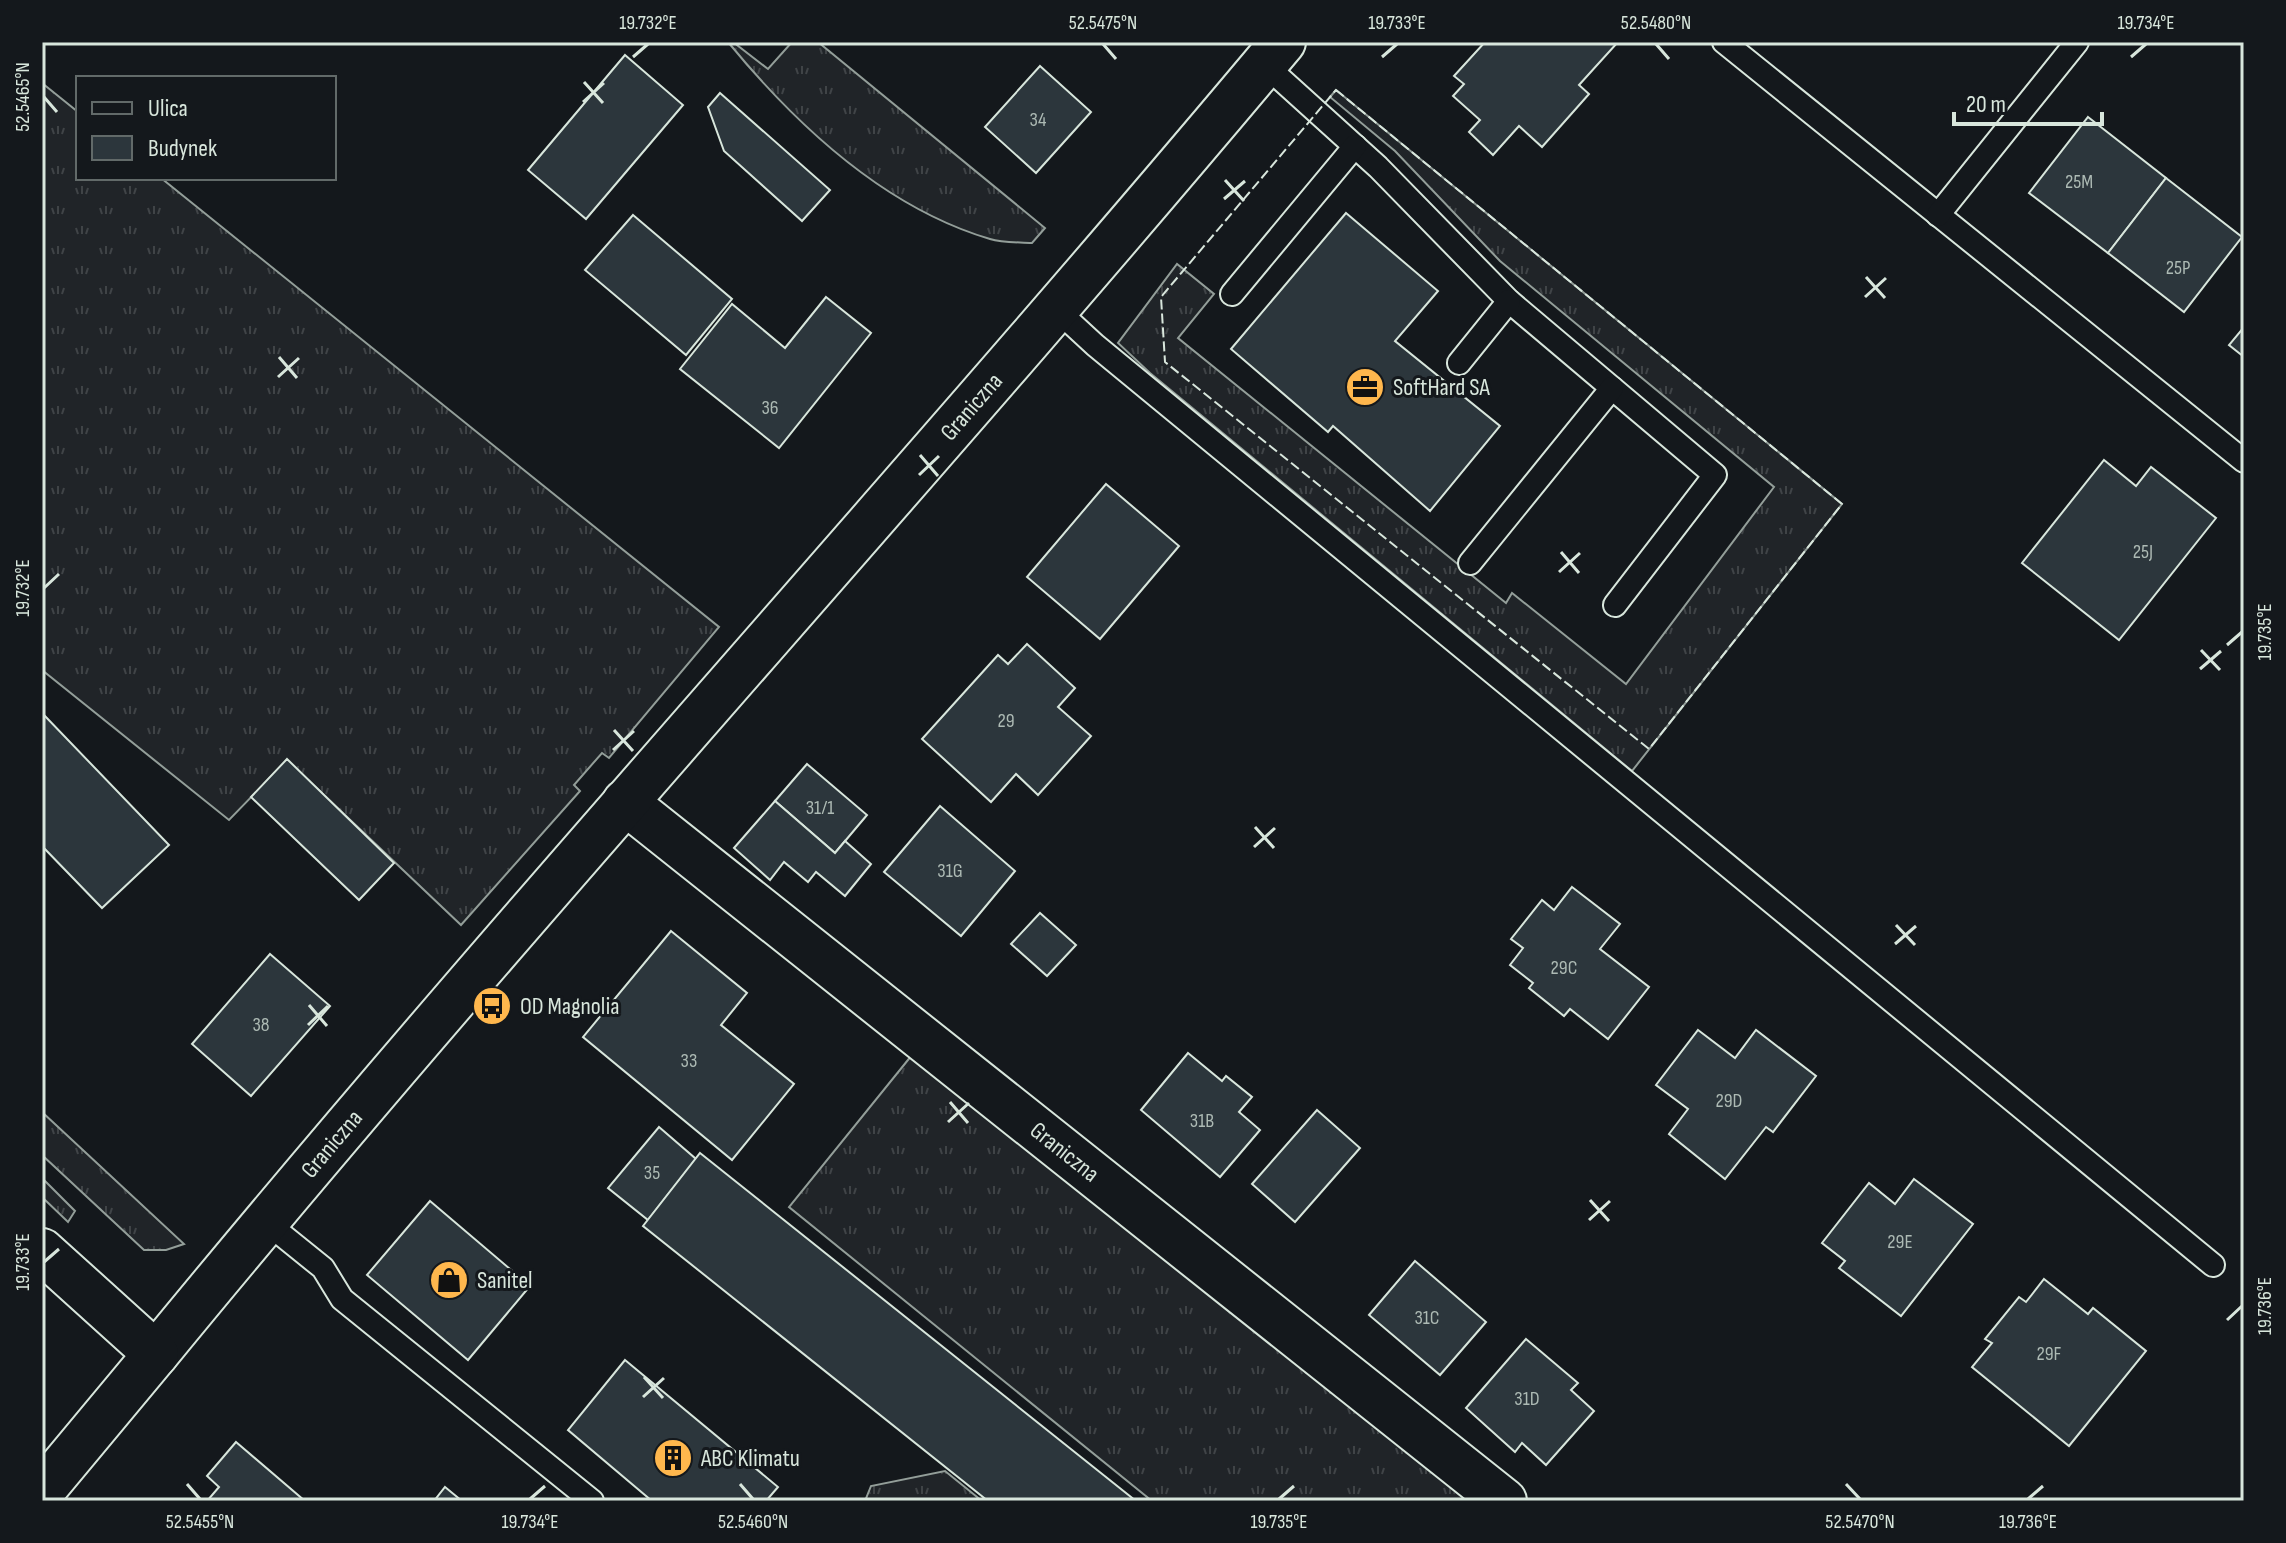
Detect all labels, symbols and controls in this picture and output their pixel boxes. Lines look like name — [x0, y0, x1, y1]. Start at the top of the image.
text: 19.732°E — [619, 11, 677, 35]
text: 52.5475°N — [1069, 11, 1137, 35]
text: 19.733°E — [1368, 11, 1426, 35]
text: 52.5480°N — [1621, 11, 1691, 35]
text: 19.734°E — [2118, 11, 2174, 35]
text: 52.5465°N — [11, 62, 35, 132]
legend — [76, 76, 336, 180]
scale bar — [1954, 76, 2102, 126]
text: 20 m — [1966, 90, 2006, 119]
text: Ulica — [148, 94, 188, 123]
house number: 34 — [1030, 108, 1046, 132]
text: Budynek — [148, 134, 217, 163]
house number: 25M — [2065, 170, 2093, 194]
house number: 25P — [2166, 256, 2190, 280]
office icon: SoftHard SA — [1344, 366, 1386, 408]
street label: Graniczna — [934, 367, 1008, 446]
place label: SoftHard SA — [1393, 373, 1490, 402]
house number: 36 — [761, 396, 779, 420]
house number: 25J — [2133, 540, 2153, 564]
text: 19.732°E — [11, 559, 35, 617]
text: 19.735°E — [2253, 603, 2277, 661]
house number: 29 — [997, 709, 1015, 733]
house number: 31/1 — [806, 796, 834, 820]
house number: 31G — [937, 859, 963, 883]
house number: 29C — [1551, 956, 1577, 980]
bus stop icon: OD Magnolia — [471, 985, 513, 1027]
place label: OD Magnolia — [520, 992, 619, 1021]
house number: 38 — [252, 1013, 270, 1037]
house number: 33 — [681, 1049, 697, 1073]
house number: 29D — [1716, 1089, 1742, 1113]
street label: Graniczna — [295, 1104, 369, 1184]
house number: 31B — [1190, 1109, 1214, 1133]
street label: Graniczna — [1024, 1116, 1105, 1188]
house number: 35 — [644, 1161, 660, 1185]
house number: 29E — [1887, 1230, 1913, 1254]
text: 19.733°E — [11, 1233, 35, 1291]
shop icon: Sanitel — [428, 1259, 470, 1301]
place label: Sanitel — [477, 1266, 533, 1295]
text: 19.736°E — [2253, 1277, 2277, 1335]
house number: 31C — [1414, 1306, 1440, 1330]
house number: 29F — [2037, 1342, 2062, 1366]
house number: 31D — [1514, 1387, 1540, 1411]
building icon: ABC Klimatu — [652, 1437, 694, 1479]
place label: ABC Klimatu — [700, 1444, 800, 1473]
text: 52.5455°N — [166, 1510, 234, 1534]
text: 19.734°E — [502, 1510, 558, 1534]
text: 52.5460°N — [718, 1510, 788, 1534]
text: 19.735°E — [1250, 1510, 1308, 1534]
text: 52.5470°N — [1825, 1510, 1895, 1534]
text: 19.736°E — [1999, 1510, 2057, 1534]

